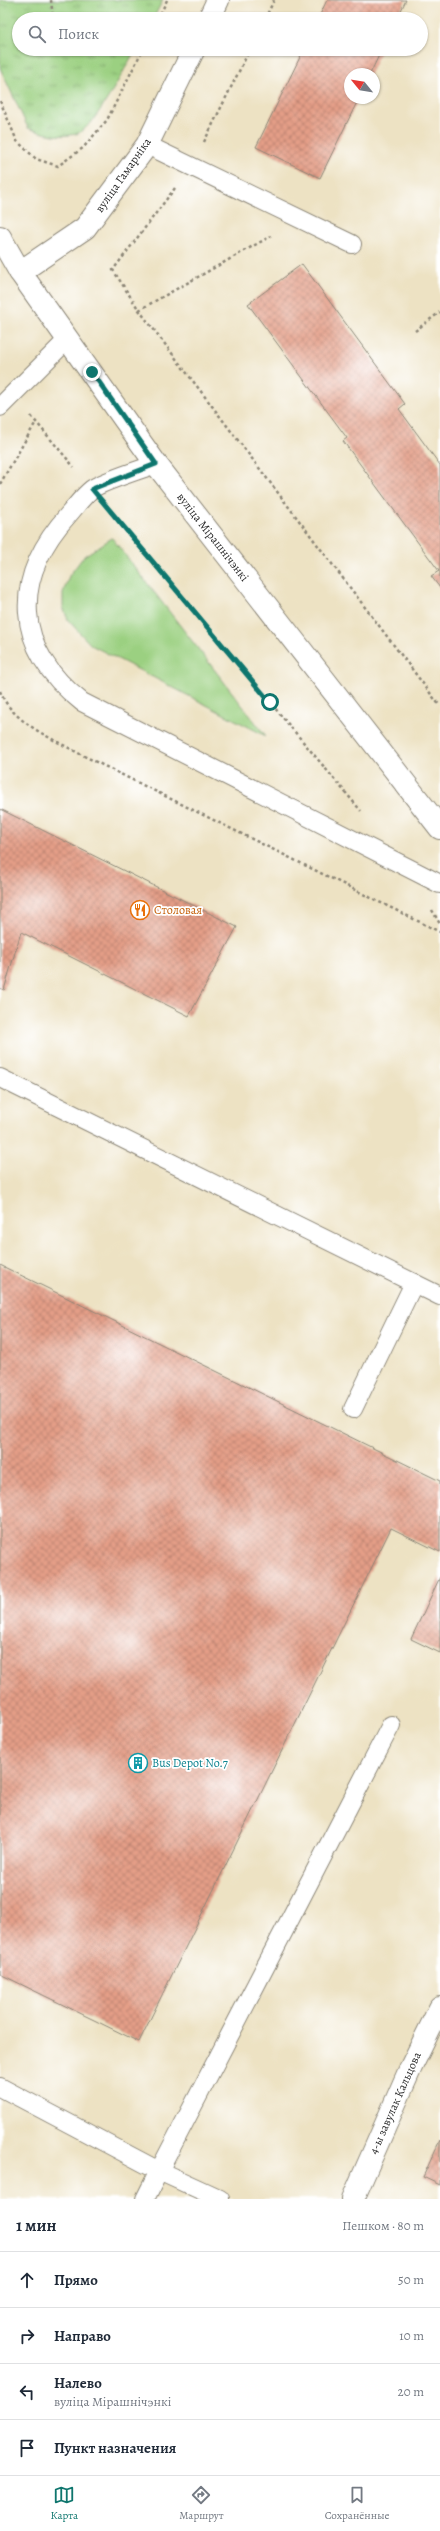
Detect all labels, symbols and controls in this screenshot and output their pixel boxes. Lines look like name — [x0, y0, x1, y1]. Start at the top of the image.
search box — [12, 12, 428, 56]
icon: search — [26, 23, 48, 45]
text: Поиск — [58, 24, 99, 44]
north arrow — [344, 68, 380, 104]
street label: вуліца Гамарніка — [91, 134, 155, 215]
route end — [83, 363, 101, 381]
street label: вуліца Мірашнічэнкі — [173, 489, 253, 585]
route start — [261, 693, 279, 711]
restaurant icon: Столовая — [129, 899, 151, 921]
place label: Столовая — [154, 902, 202, 918]
building icon: Bus Depot No.7 — [127, 1752, 149, 1774]
place label: Bus Depot No.7 — [152, 1755, 229, 1771]
street label: 4-ы завулак Кальцова — [365, 2049, 425, 2157]
text: 1 мин — [16, 2214, 57, 2237]
text: Пешком · 80 m — [342, 2217, 424, 2234]
icon: ahead — [16, 2269, 38, 2291]
text: Прямо — [54, 2270, 98, 2290]
text: 50 m — [398, 2271, 424, 2288]
icon: right — [16, 2325, 38, 2347]
text: Направо — [54, 2326, 111, 2346]
text: 10 m — [399, 2327, 424, 2344]
text: Налево — [54, 2373, 102, 2393]
icon: left — [16, 2381, 38, 2403]
text: 20 m — [398, 2383, 424, 2400]
text: вуліца Мірашнічэнкі — [54, 2393, 171, 2410]
icon: arrive — [16, 2437, 38, 2459]
text: Пункт назначения — [54, 2438, 176, 2458]
tab: Карта — [50, 2484, 78, 2523]
tab: Маршрут — [179, 2484, 224, 2523]
tab: Сохранённые — [325, 2484, 390, 2523]

